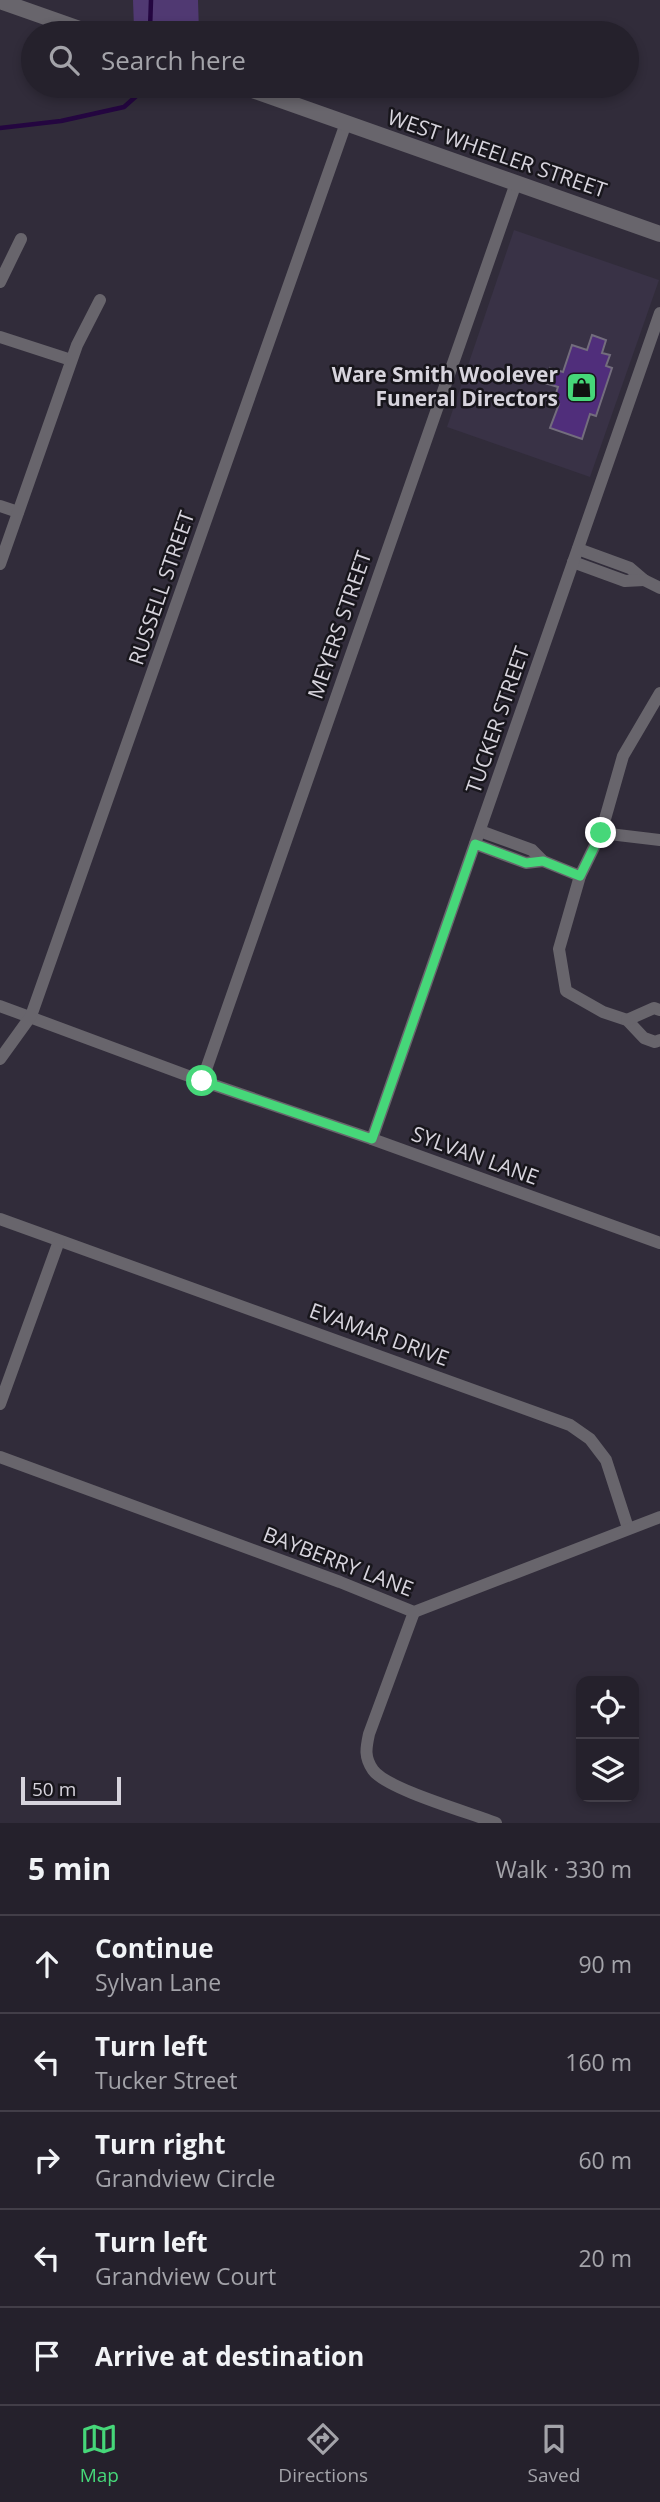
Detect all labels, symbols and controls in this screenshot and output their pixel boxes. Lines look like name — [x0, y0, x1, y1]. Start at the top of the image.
search box — [21, 21, 639, 98]
icon: search — [45, 41, 83, 79]
text: Search here — [101, 42, 246, 78]
street label: WEST WHEELER STREET — [384, 102, 611, 204]
place label: Ware Smith Woolever Funeral Directors — [332, 360, 558, 412]
shop icon: Ware Smith Woolever Funeral Directors — [564, 370, 598, 404]
street label: RUSSELL STREET — [122, 506, 201, 668]
street label: MEYERS STREET — [301, 547, 378, 702]
street label: TUCKER STREET — [459, 642, 535, 797]
route end — [585, 817, 616, 848]
route start — [186, 1065, 217, 1096]
street label: SYLVAN LANE — [408, 1119, 543, 1191]
street label: EVAMAR DRIVE — [306, 1296, 453, 1372]
street label: BAYBERRY LANE — [259, 1520, 417, 1603]
map controls — [576, 1676, 639, 1802]
button: locate — [576, 1676, 639, 1739]
button: layers — [576, 1739, 639, 1802]
scale bar — [21, 1774, 121, 1806]
text: 50 m — [32, 1776, 76, 1802]
text: 5 min — [28, 1848, 111, 1889]
text: Walk · 330 m — [495, 1853, 632, 1885]
text: Continue — [95, 1930, 214, 1966]
icon: ahead — [28, 1945, 66, 1983]
text: 90 m — [578, 1948, 632, 1980]
text: Sylvan Lane — [95, 1966, 221, 1998]
text: Turn left — [95, 2028, 207, 2064]
icon: left — [28, 2043, 66, 2081]
text: 160 m — [565, 2046, 632, 2078]
text: Tucker Street — [95, 2064, 237, 2096]
text: Turn right — [95, 2126, 226, 2162]
icon: right — [28, 2141, 66, 2179]
text: 60 m — [578, 2144, 632, 2176]
text: Grandview Circle — [95, 2162, 276, 2194]
text: Turn left — [95, 2224, 207, 2260]
icon: left — [28, 2239, 66, 2277]
text: 20 m — [578, 2242, 632, 2274]
text: Grandview Court — [95, 2260, 276, 2292]
icon: arrive — [28, 2337, 66, 2375]
text: Arrive at destination — [95, 2338, 364, 2374]
tab: Map — [80, 2420, 119, 2488]
tab: Directions — [278, 2420, 368, 2488]
tab: Saved — [528, 2420, 580, 2488]

